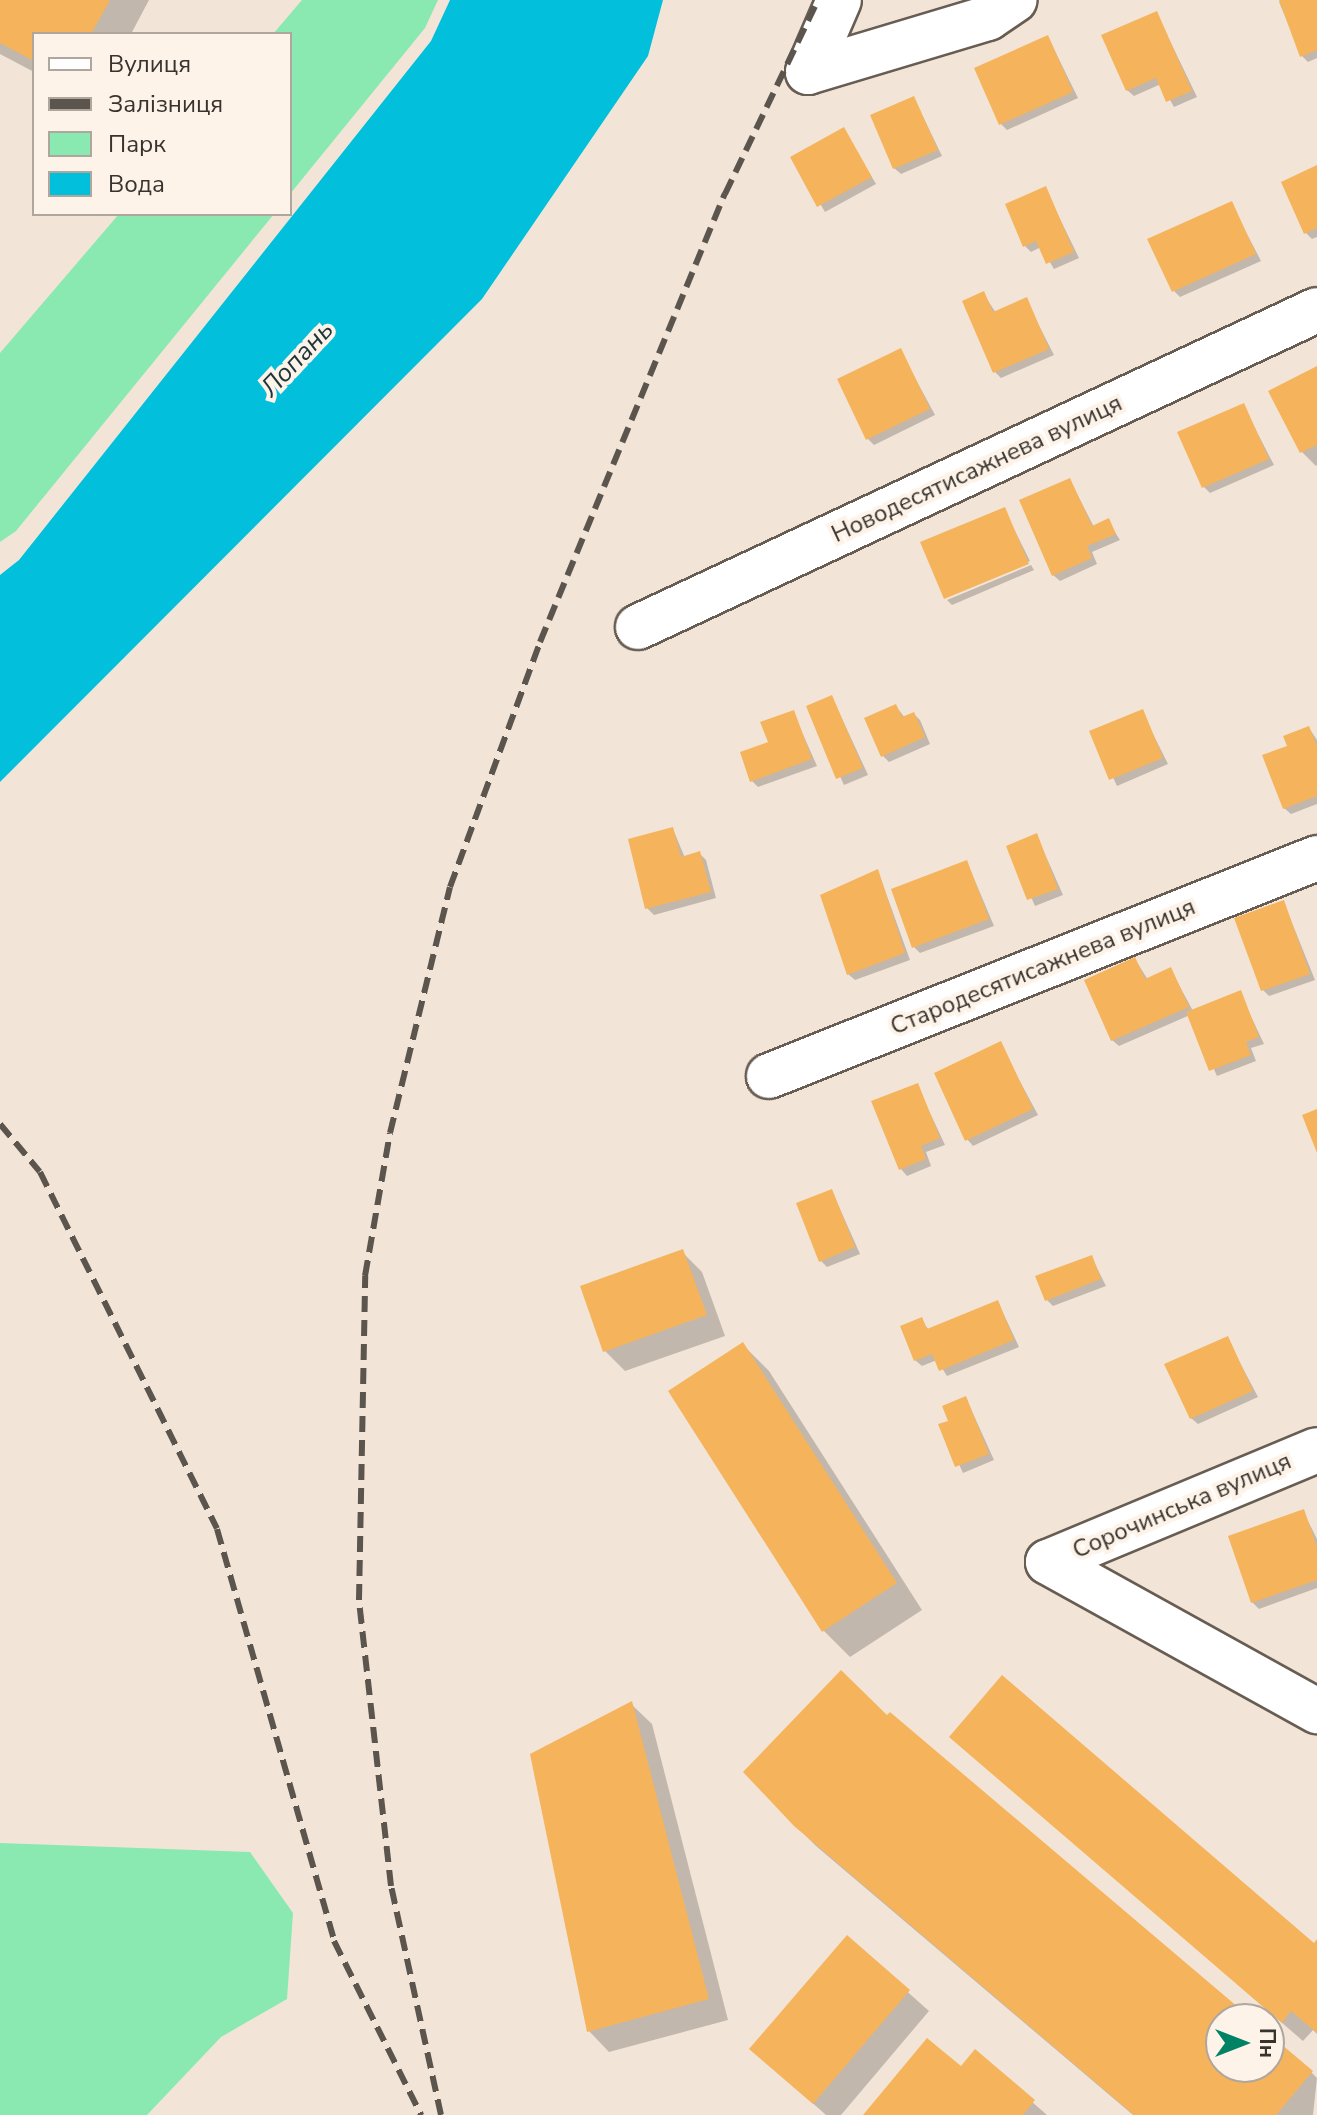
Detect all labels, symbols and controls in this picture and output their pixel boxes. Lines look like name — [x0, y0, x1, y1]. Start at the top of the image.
legend — [32, 32, 292, 216]
text: Вулиця — [108, 48, 191, 80]
text: Залізниця — [108, 88, 223, 120]
text: Парк — [108, 128, 166, 160]
text: Вода — [108, 168, 165, 200]
water label: Лопань — [254, 315, 340, 403]
street label: Новодесятисажнева вулиця — [827, 389, 1127, 549]
street label: Стародесятисажнева вулиця — [886, 893, 1200, 1041]
street label: Сорочинська вулиця — [1068, 1447, 1296, 1565]
north arrow — [1205, 2003, 1285, 2083]
text: Пн — [1252, 2028, 1282, 2058]

